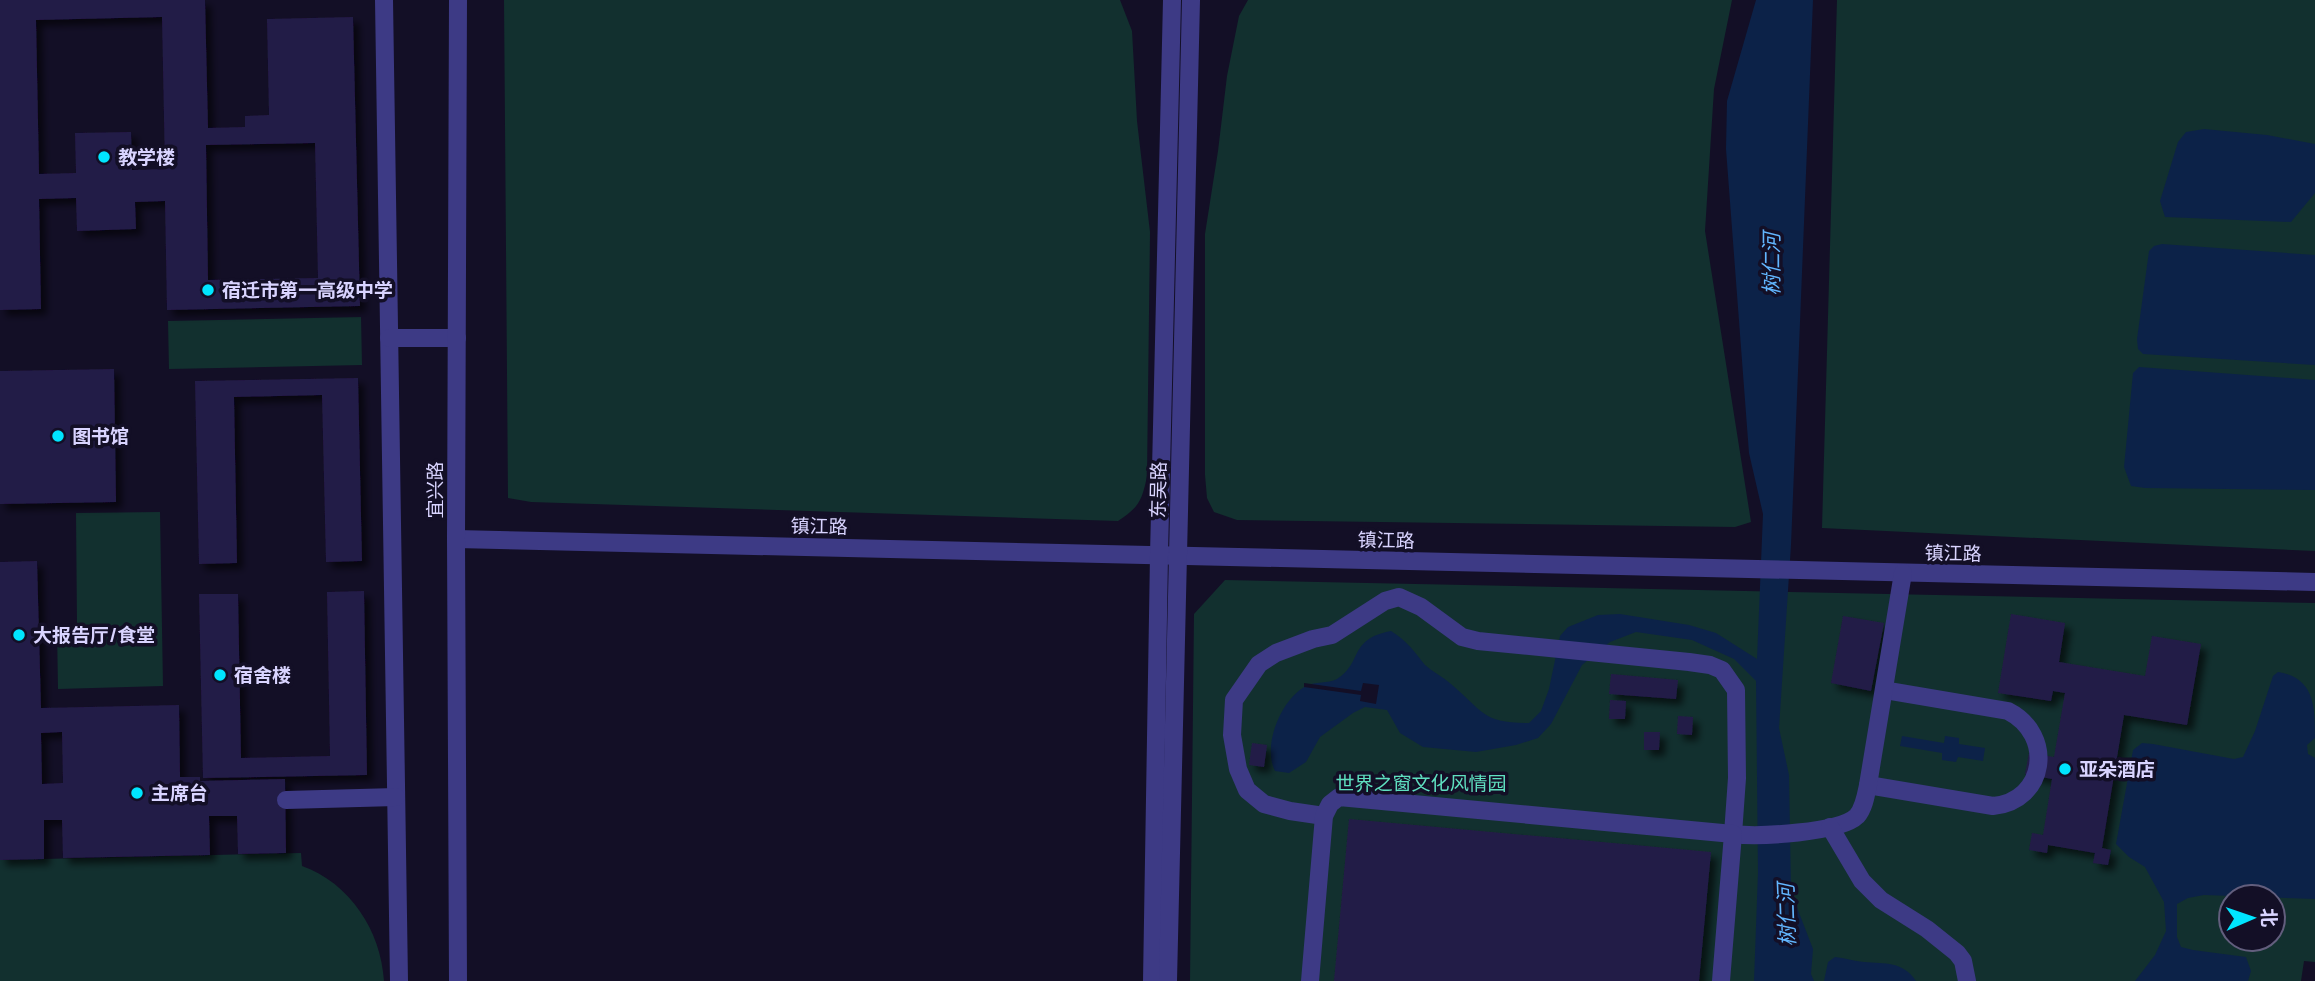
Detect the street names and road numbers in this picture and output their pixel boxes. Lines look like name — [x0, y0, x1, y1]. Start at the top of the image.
street label: 宜兴路 — [422, 461, 448, 519]
street label: 东吴路 — [1145, 461, 1171, 519]
street label: 镇江路 — [790, 513, 848, 539]
street label: 镇江路 — [1357, 527, 1415, 553]
street label: 镇江路 — [1924, 540, 1982, 566]

